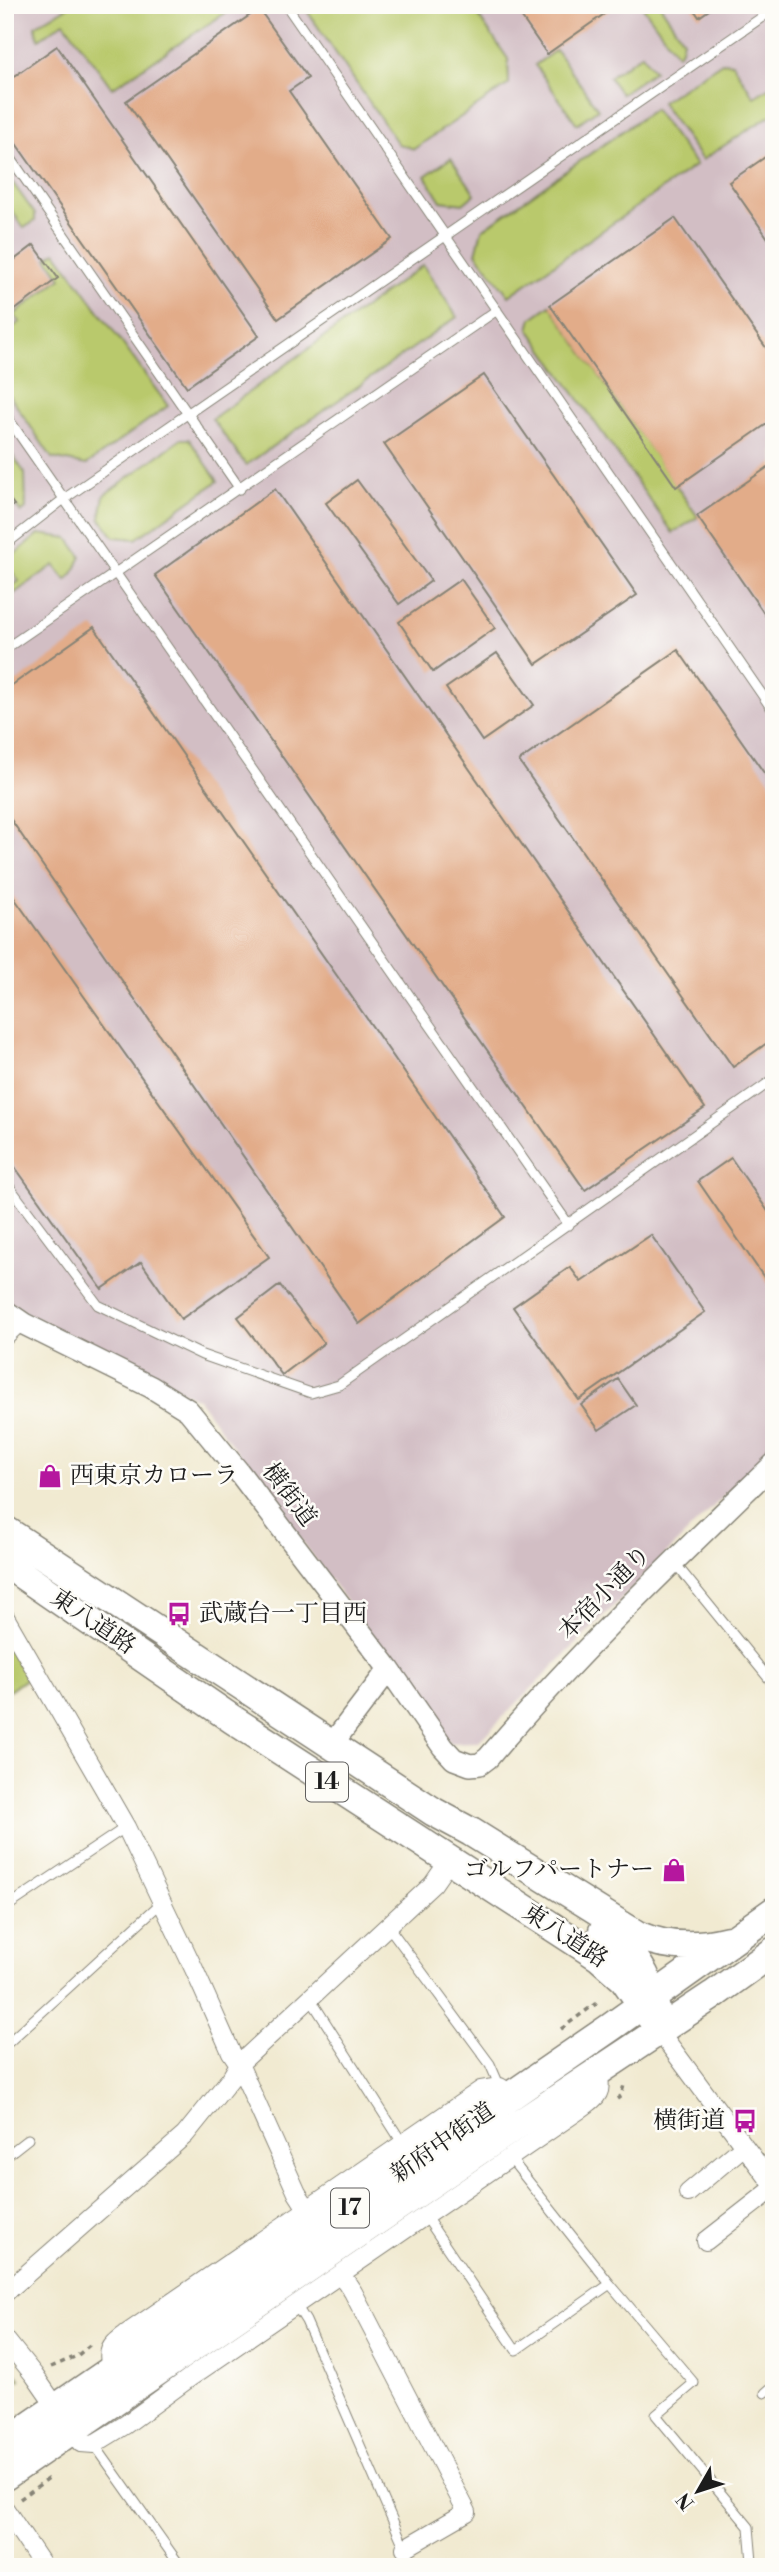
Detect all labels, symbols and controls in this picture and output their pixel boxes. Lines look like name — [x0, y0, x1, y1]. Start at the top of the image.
street label: 横街道 — [255, 1457, 323, 1533]
place label: 西東京カローラ — [70, 1461, 238, 1491]
shop icon: 西東京カローラ — [36, 1462, 64, 1490]
street label: 本宿小通り — [553, 1539, 657, 1647]
street label: 東八道路 — [45, 1583, 141, 1661]
place label: 武蔵台一丁目西 — [199, 1599, 367, 1629]
bus stop icon: 武蔵台一丁目西 — [165, 1600, 193, 1628]
road number: 14 — [306, 1763, 348, 1802]
place label: ゴルフパートナー — [464, 1855, 654, 1885]
shop icon: ゴルフパートナー — [660, 1856, 688, 1884]
street label: 東八道路 — [517, 1897, 613, 1975]
street label: 新府中街道 — [385, 2096, 501, 2190]
place label: 横街道 — [653, 2106, 725, 2136]
bus stop icon: 横街道 — [731, 2107, 759, 2135]
road number: 17 — [331, 2188, 369, 2228]
north arrow — [664, 2456, 734, 2526]
text: N — [672, 2488, 700, 2514]

